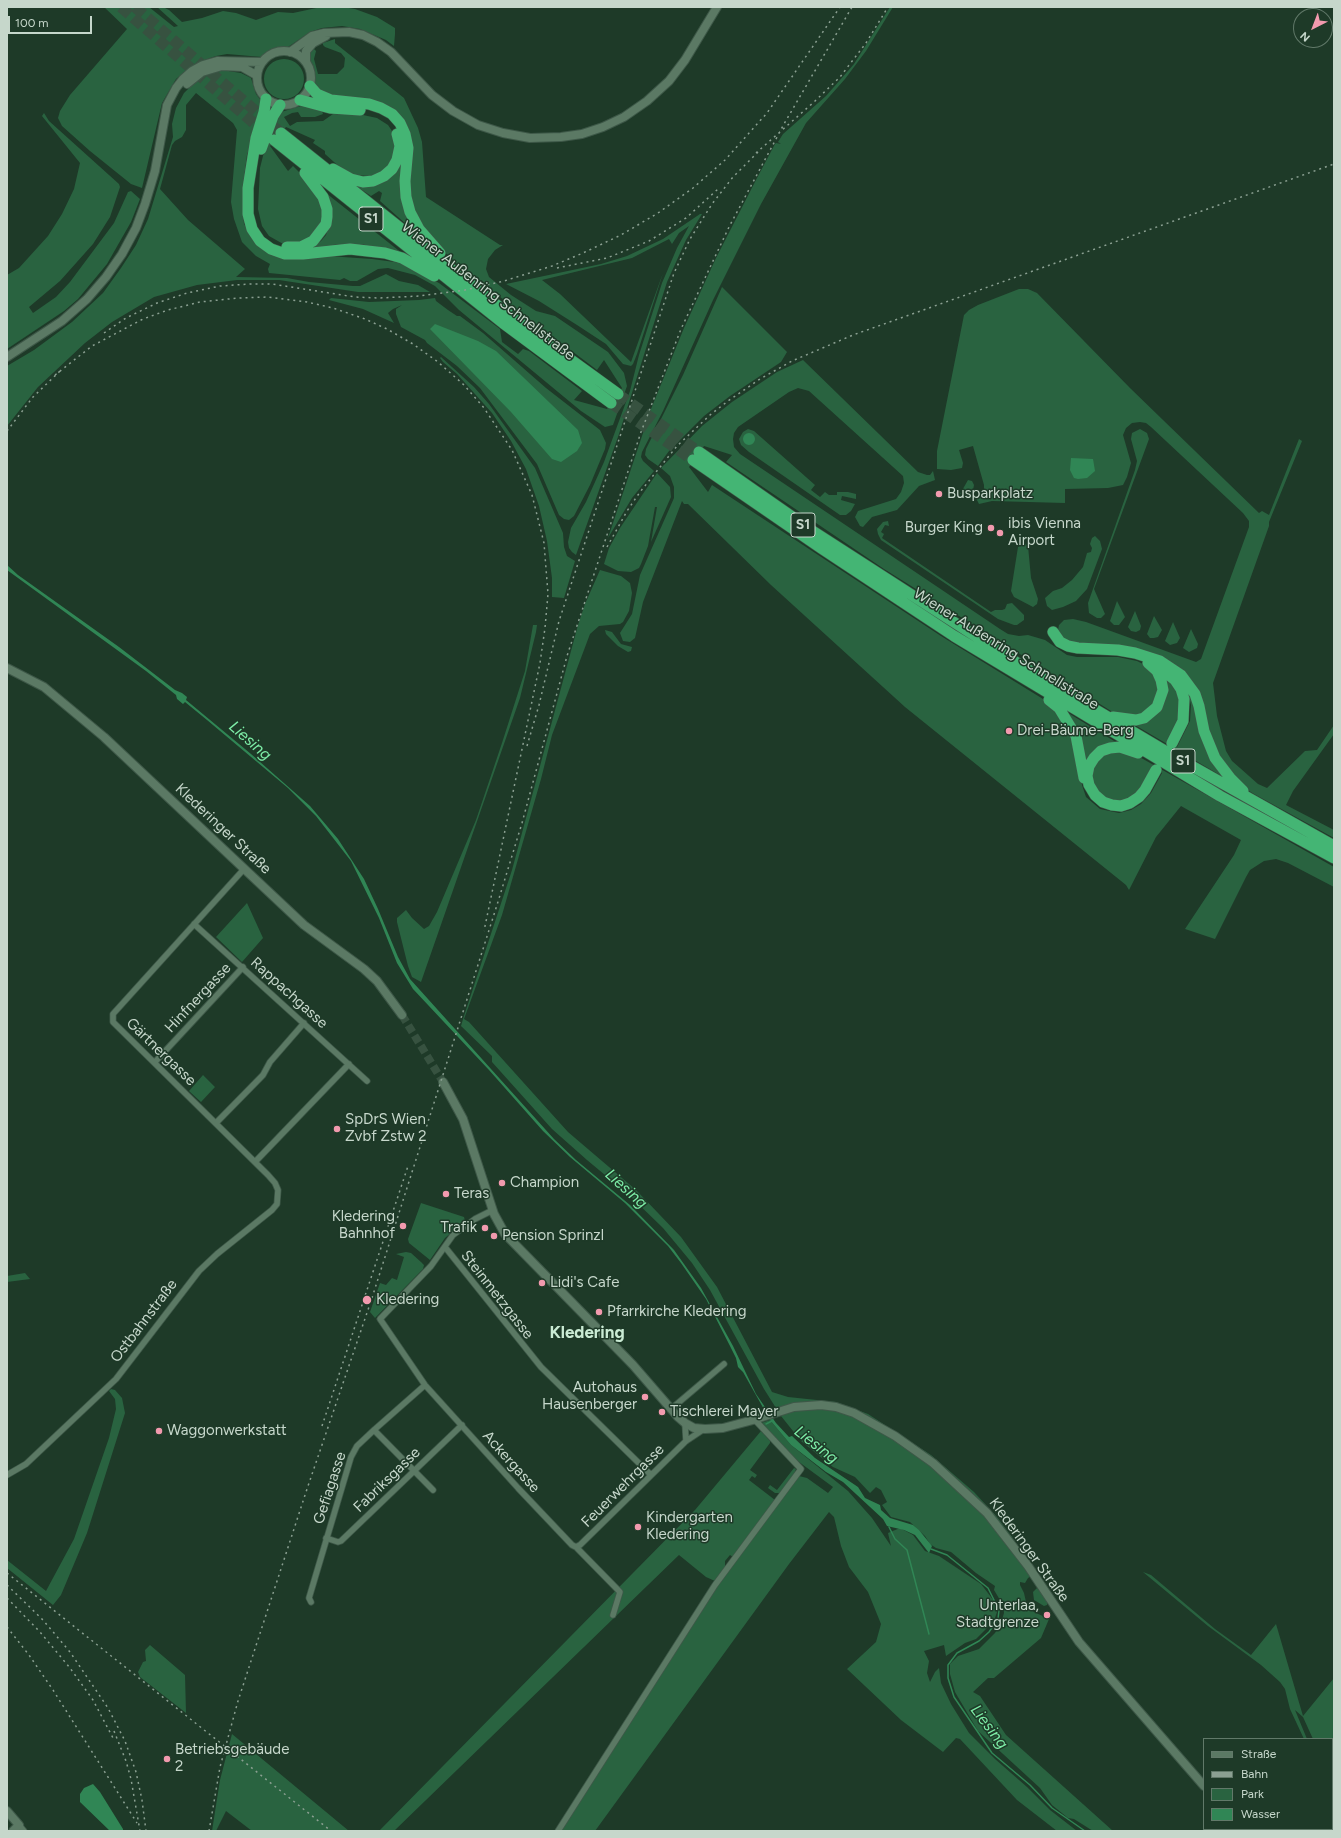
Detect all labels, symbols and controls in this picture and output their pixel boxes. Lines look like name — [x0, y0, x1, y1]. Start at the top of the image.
scale bar — [10, 8, 94, 34]
north arrow — [1293, 8, 1333, 48]
text: 100 m — [15, 16, 49, 30]
text: N — [1298, 29, 1313, 44]
road number: S1 — [359, 207, 383, 231]
street label: Wiener Außenring Schnellstraße — [398, 218, 578, 364]
place label: Busparkplatz — [947, 485, 1033, 503]
marker: Busparkplatz — [934, 489, 944, 499]
road number: S1 — [791, 513, 815, 537]
place label: ibis Vienna Airport — [1008, 515, 1081, 550]
place label: Burger King — [905, 519, 983, 537]
marker: Burger King — [986, 523, 996, 533]
marker: ibis Vienna Airport — [995, 528, 1005, 538]
street label: Wiener Außenring Schnellstraße — [910, 584, 1102, 714]
water label: Liesing — [225, 717, 275, 765]
place label: Drei-Bäume-Berg — [1017, 722, 1134, 740]
marker: Drei-Bäume-Berg — [1004, 726, 1014, 736]
road number: S1 — [1171, 749, 1195, 773]
street label: Klederinger Straße — [171, 780, 275, 878]
street label: Rappachgasse — [247, 954, 331, 1032]
street label: Hinfnergasse — [161, 959, 235, 1037]
street label: Gärtnergasse — [122, 1014, 200, 1090]
place label: SpDrS Wien Zvbf Zstw 2 — [345, 1111, 427, 1146]
marker: SpDrS Wien Zvbf Zstw 2 — [332, 1124, 342, 1134]
water label: Liesing — [601, 1165, 651, 1213]
place label: Champion — [510, 1174, 579, 1192]
marker: Champion — [497, 1178, 507, 1188]
place label: Teras — [454, 1185, 489, 1203]
marker: Teras — [441, 1189, 451, 1199]
place label: Kledering Bahnhof — [332, 1208, 395, 1243]
place label: Trafik — [440, 1219, 477, 1237]
marker: Kledering Bahnhof — [398, 1221, 408, 1231]
marker: Trafik — [480, 1223, 490, 1233]
place label: Pension Sprinzl — [502, 1227, 604, 1245]
marker: Pension Sprinzl — [489, 1231, 499, 1241]
street label: Steinmetzgasse — [457, 1247, 537, 1343]
place label: Lidi's Cafe — [550, 1274, 619, 1292]
street label: Ostbahnstraße — [107, 1276, 181, 1366]
marker: Lidi's Cafe — [537, 1278, 547, 1288]
place label: Kledering — [376, 1291, 439, 1309]
marker: Kledering — [361, 1294, 373, 1306]
place label: Pfarrkirche Kledering — [607, 1303, 747, 1321]
marker: Pfarrkirche Kledering — [594, 1307, 604, 1317]
district label: Kledering — [549, 1323, 625, 1343]
place label: Autohaus Hausenberger — [542, 1379, 637, 1414]
marker: Autohaus Hausenberger — [640, 1392, 650, 1402]
place label: Tischlerei Mayer — [670, 1403, 778, 1421]
marker: Tischlerei Mayer — [657, 1407, 667, 1417]
place label: Waggonwerkstatt — [167, 1422, 287, 1440]
water label: Liesing — [790, 1422, 842, 1468]
marker: Waggonwerkstatt — [154, 1426, 164, 1436]
street label: Ackergasse — [478, 1427, 544, 1497]
street label: Feuerwehrgasse — [578, 1441, 668, 1531]
street label: Fabriksgasse — [350, 1444, 424, 1516]
street label: Gefiagasse — [310, 1450, 350, 1526]
street label: Klederinger Straße — [985, 1494, 1073, 1606]
place label: Kindergarten Kledering — [646, 1509, 733, 1544]
marker: Kindergarten Kledering — [633, 1522, 643, 1532]
place label: Unterlaa, Stadtgrenze — [956, 1597, 1039, 1632]
marker: Unterlaa, Stadtgrenze — [1042, 1610, 1052, 1620]
water label: Liesing — [966, 1701, 1012, 1753]
legend — [1203, 1738, 1333, 1830]
place label: Betriebsgebäude 2 — [175, 1741, 289, 1776]
text: Straße — [1241, 1747, 1276, 1761]
marker: Betriebsgebäude 2 — [162, 1754, 172, 1764]
text: Bahn — [1241, 1767, 1268, 1781]
text: Park — [1241, 1787, 1264, 1801]
text: Wasser — [1241, 1807, 1280, 1821]

